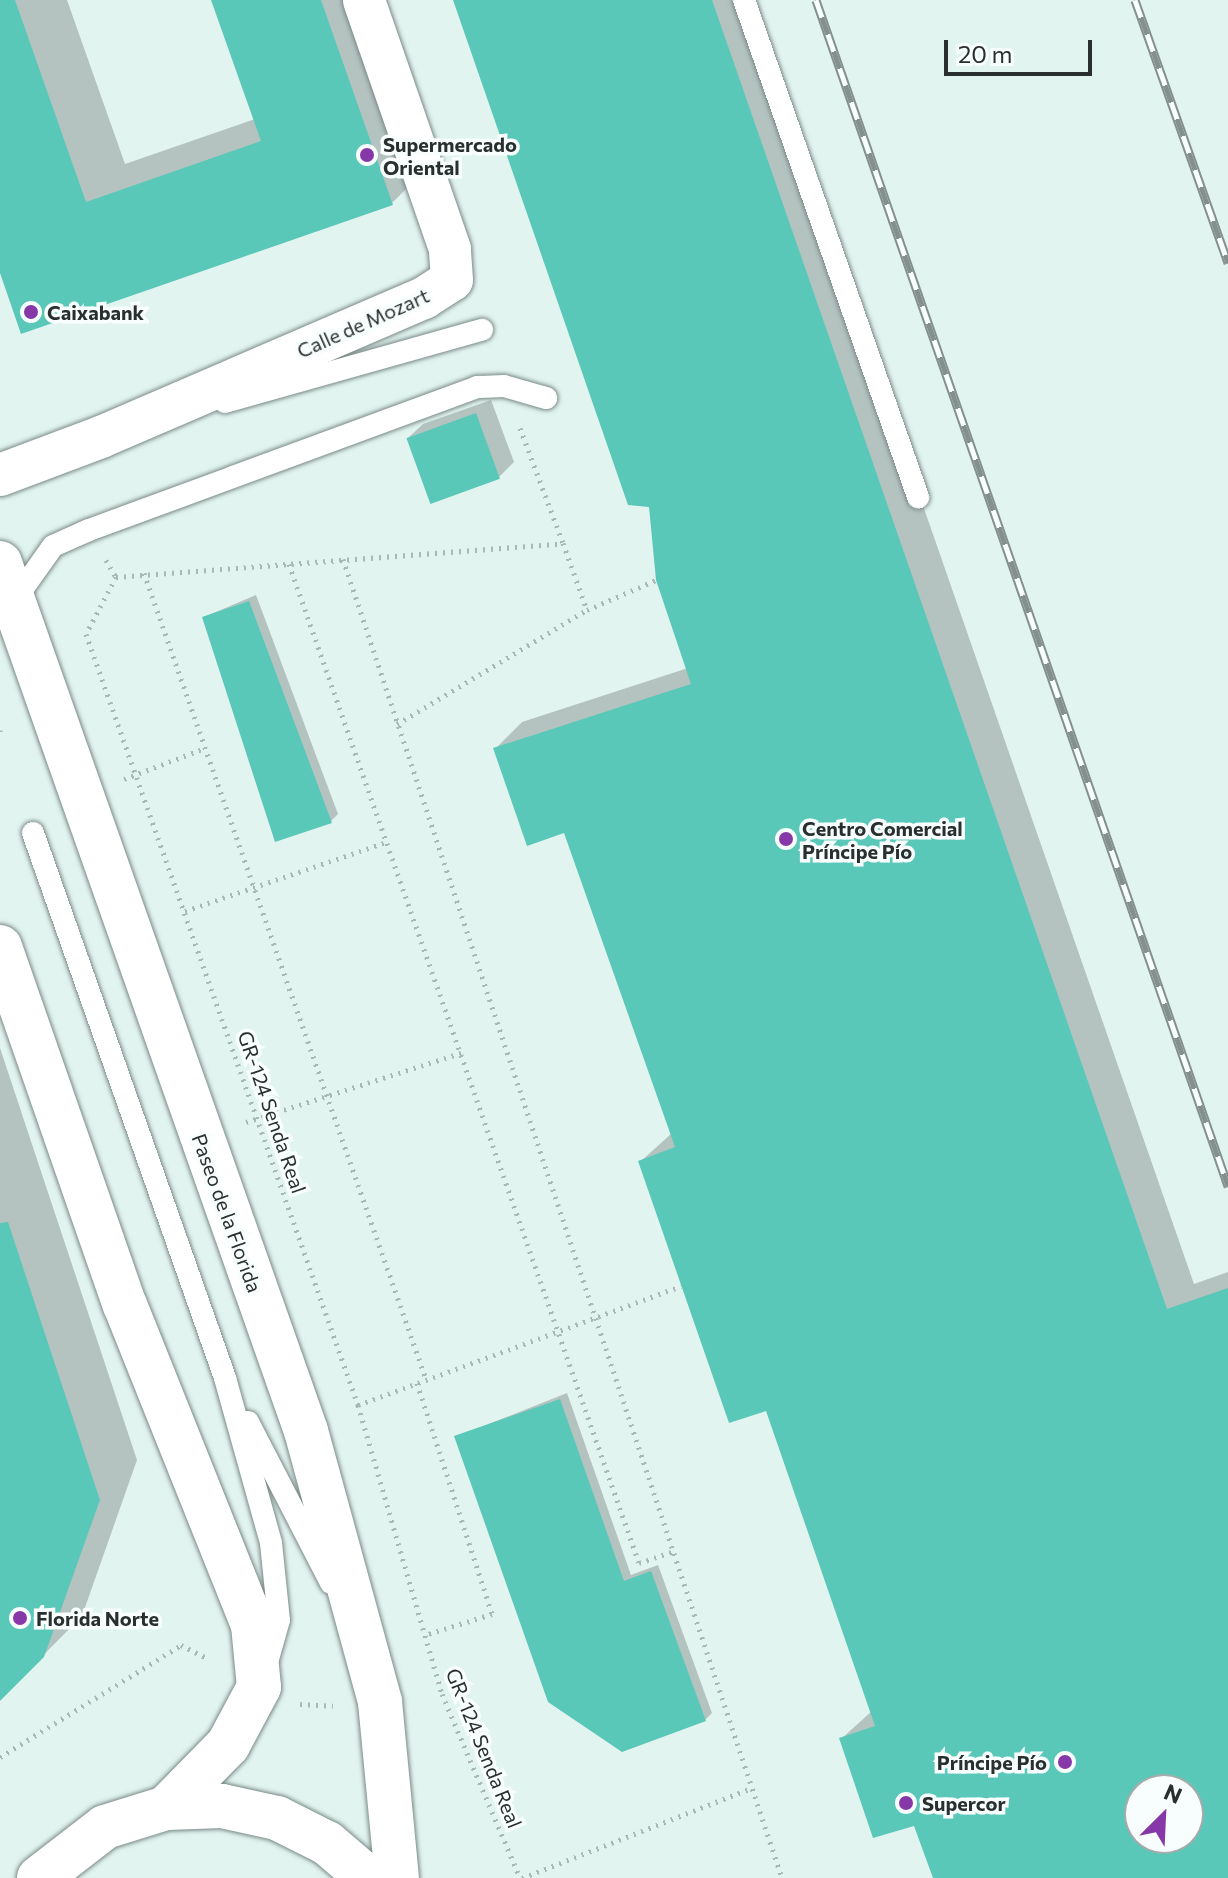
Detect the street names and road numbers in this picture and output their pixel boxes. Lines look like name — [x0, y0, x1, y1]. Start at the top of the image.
street label: Calle de Mozart — [293, 283, 433, 363]
street label: GR-124 Senda Real — [233, 1028, 311, 1196]
street label: Paseo de la Florida — [187, 1130, 267, 1296]
street label: GR-124 Senda Real — [441, 1665, 527, 1831]

